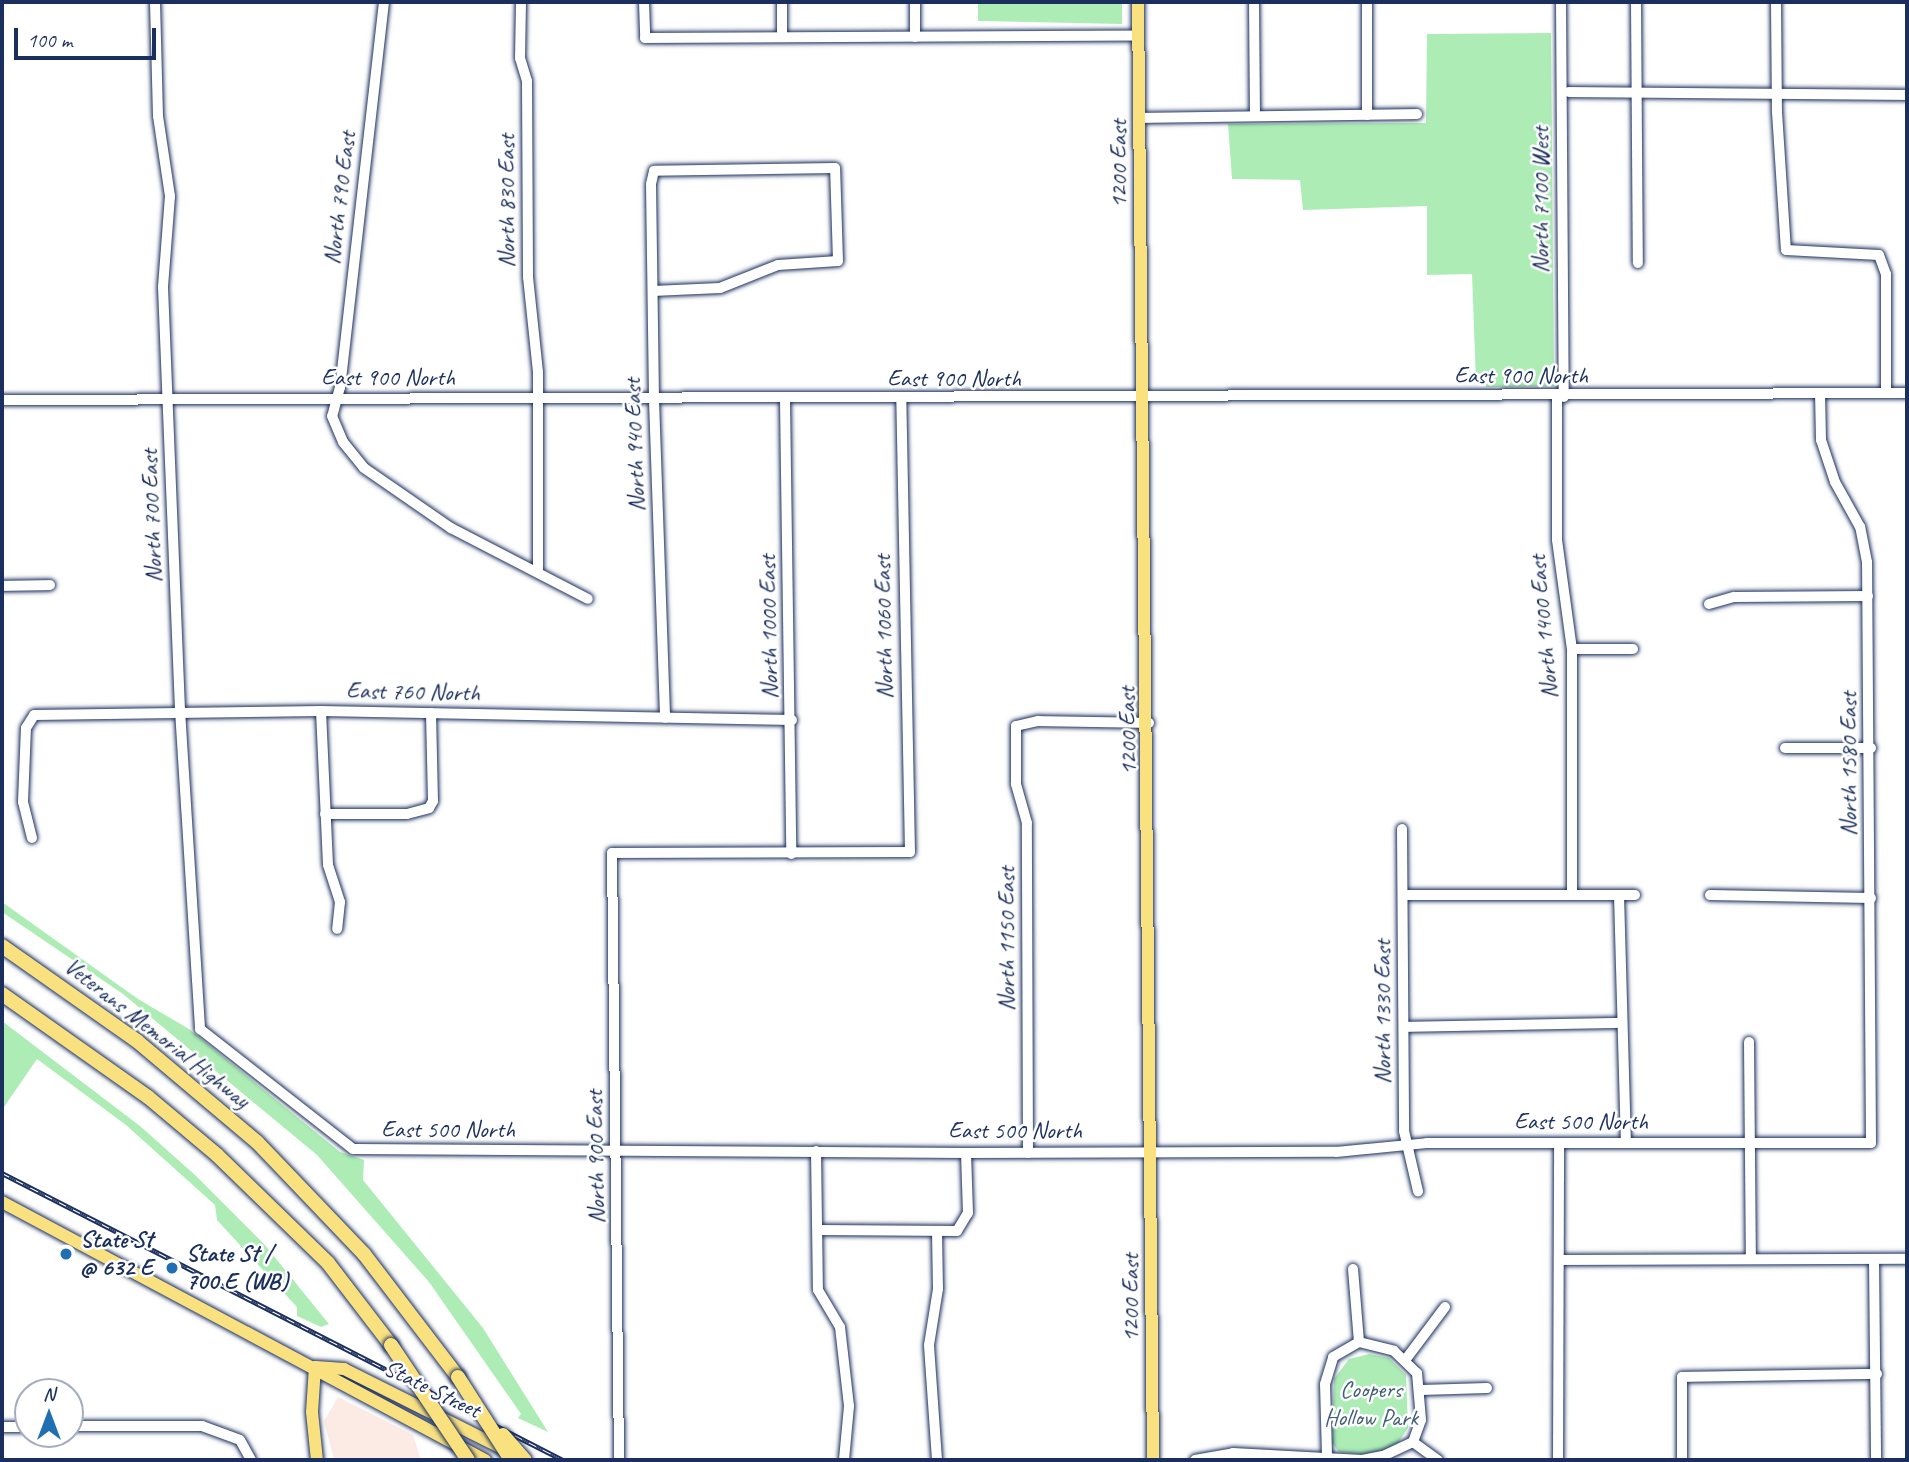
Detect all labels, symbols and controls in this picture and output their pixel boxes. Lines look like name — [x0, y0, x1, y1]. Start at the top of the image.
scale bar — [18, 14, 159, 58]
text: 100 m — [27, 27, 72, 53]
street label: 1200 East — [1105, 120, 1133, 208]
street label: North 7100 West — [1527, 127, 1555, 273]
street label: North 790 East — [318, 130, 362, 266]
street label: North 830 East — [493, 134, 521, 268]
street label: East 900 North — [1454, 362, 1588, 390]
street label: East 900 North — [321, 364, 455, 392]
street label: East 900 North — [887, 365, 1021, 393]
street label: North 940 East — [618, 378, 652, 512]
street label: North 700 East — [135, 449, 169, 583]
street label: North 1400 East — [1523, 554, 1565, 700]
street label: North 1000 East — [753, 555, 785, 699]
street label: North 1060 East — [868, 555, 900, 699]
street label: East 760 North — [346, 676, 480, 708]
street label: 1200 East — [1113, 687, 1143, 775]
street label: North 1580 East — [1835, 692, 1863, 836]
street label: North 1150 East — [993, 867, 1021, 1011]
street label: North 1330 East — [1369, 940, 1397, 1084]
street label: Veterans Memorial Highway — [59, 952, 255, 1114]
street label: North 900 East — [580, 1090, 612, 1224]
street label: East 500 North — [1514, 1108, 1648, 1136]
street label: East 500 North — [381, 1116, 515, 1144]
street label: East 500 North — [948, 1117, 1082, 1145]
place label: State St @ 632 E — [80, 1226, 153, 1282]
place label: State St / 700 E (WB) — [186, 1240, 288, 1296]
marker: State St @ 632 E — [58, 1246, 74, 1262]
street label: 1200 East — [1117, 1254, 1145, 1342]
marker: State St / 700 E (WB) — [164, 1260, 180, 1276]
street label: State Street — [379, 1353, 485, 1425]
park label: Coopers Hollow Park — [1324, 1376, 1418, 1432]
north arrow — [14, 1378, 84, 1448]
text: N — [43, 1382, 55, 1406]

